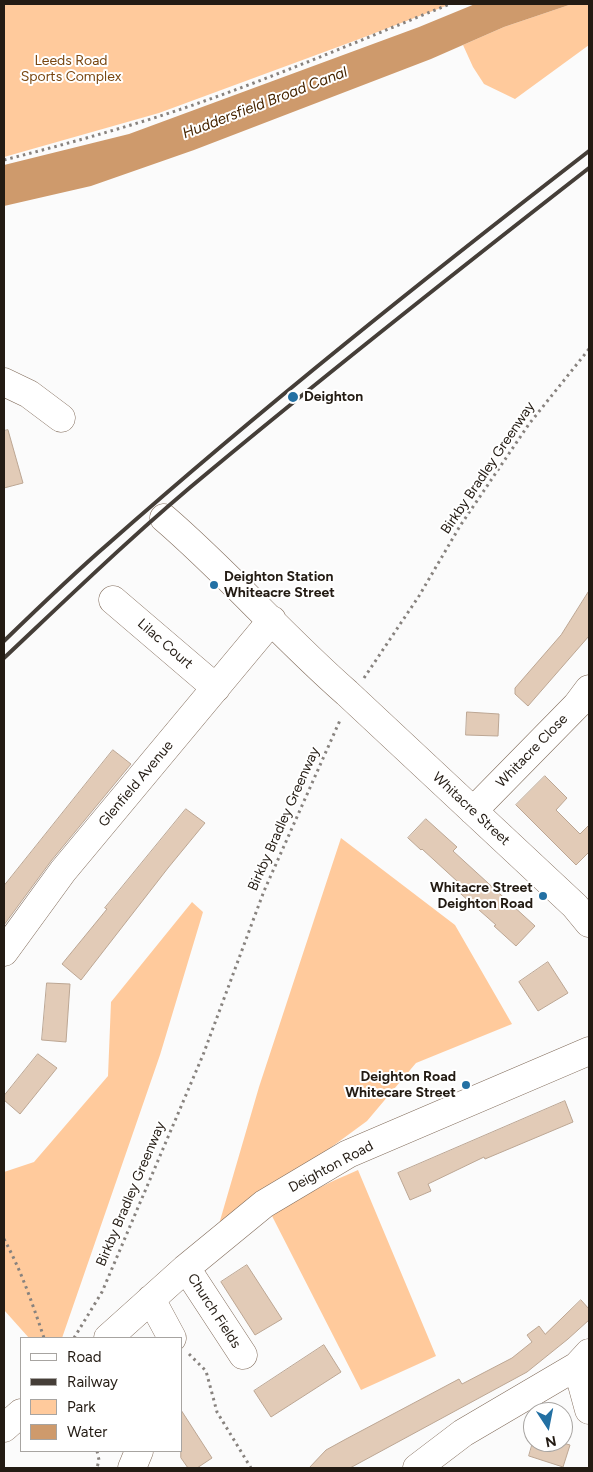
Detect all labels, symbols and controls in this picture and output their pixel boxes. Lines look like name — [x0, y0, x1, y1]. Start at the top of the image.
park label: Leeds Road Sports Complex — [21, 53, 121, 85]
water label: Huddersfield Broad Canal — [180, 63, 350, 143]
place label: Deighton — [304, 389, 363, 405]
marker: Deighton — [286, 390, 300, 404]
street label: Birkby Bradley Greenway — [437, 399, 539, 537]
place label: Deighton Station Whiteacre Street — [224, 569, 335, 602]
marker: Deighton Station Whiteacre Street — [208, 579, 220, 591]
street label: Lilac Court — [134, 615, 196, 673]
street label: Whitacre Close — [493, 711, 571, 791]
street label: Glenfield Avenue — [95, 737, 177, 831]
street label: Birkby Bradley Greenway — [245, 744, 323, 894]
street label: Whitacre Street — [429, 769, 513, 849]
place label: Whitacre Street Deighton Road — [430, 880, 533, 912]
marker: Whitacre Street Deighton Road — [537, 890, 549, 902]
place label: Deighton Road Whitecare Street — [345, 1069, 456, 1102]
marker: Deighton Road Whitecare Street — [460, 1079, 472, 1091]
street label: Birkby Bradley Greenway — [93, 1119, 169, 1269]
street label: Deighton Road — [286, 1138, 376, 1196]
street label: Church Fields — [184, 1271, 244, 1351]
legend — [20, 1337, 182, 1452]
text: Road — [67, 1348, 102, 1366]
text: Railway — [67, 1373, 118, 1391]
text: Park — [67, 1398, 96, 1416]
north arrow — [523, 1402, 573, 1452]
text: Water — [67, 1423, 107, 1441]
text: N — [544, 1432, 558, 1451]

